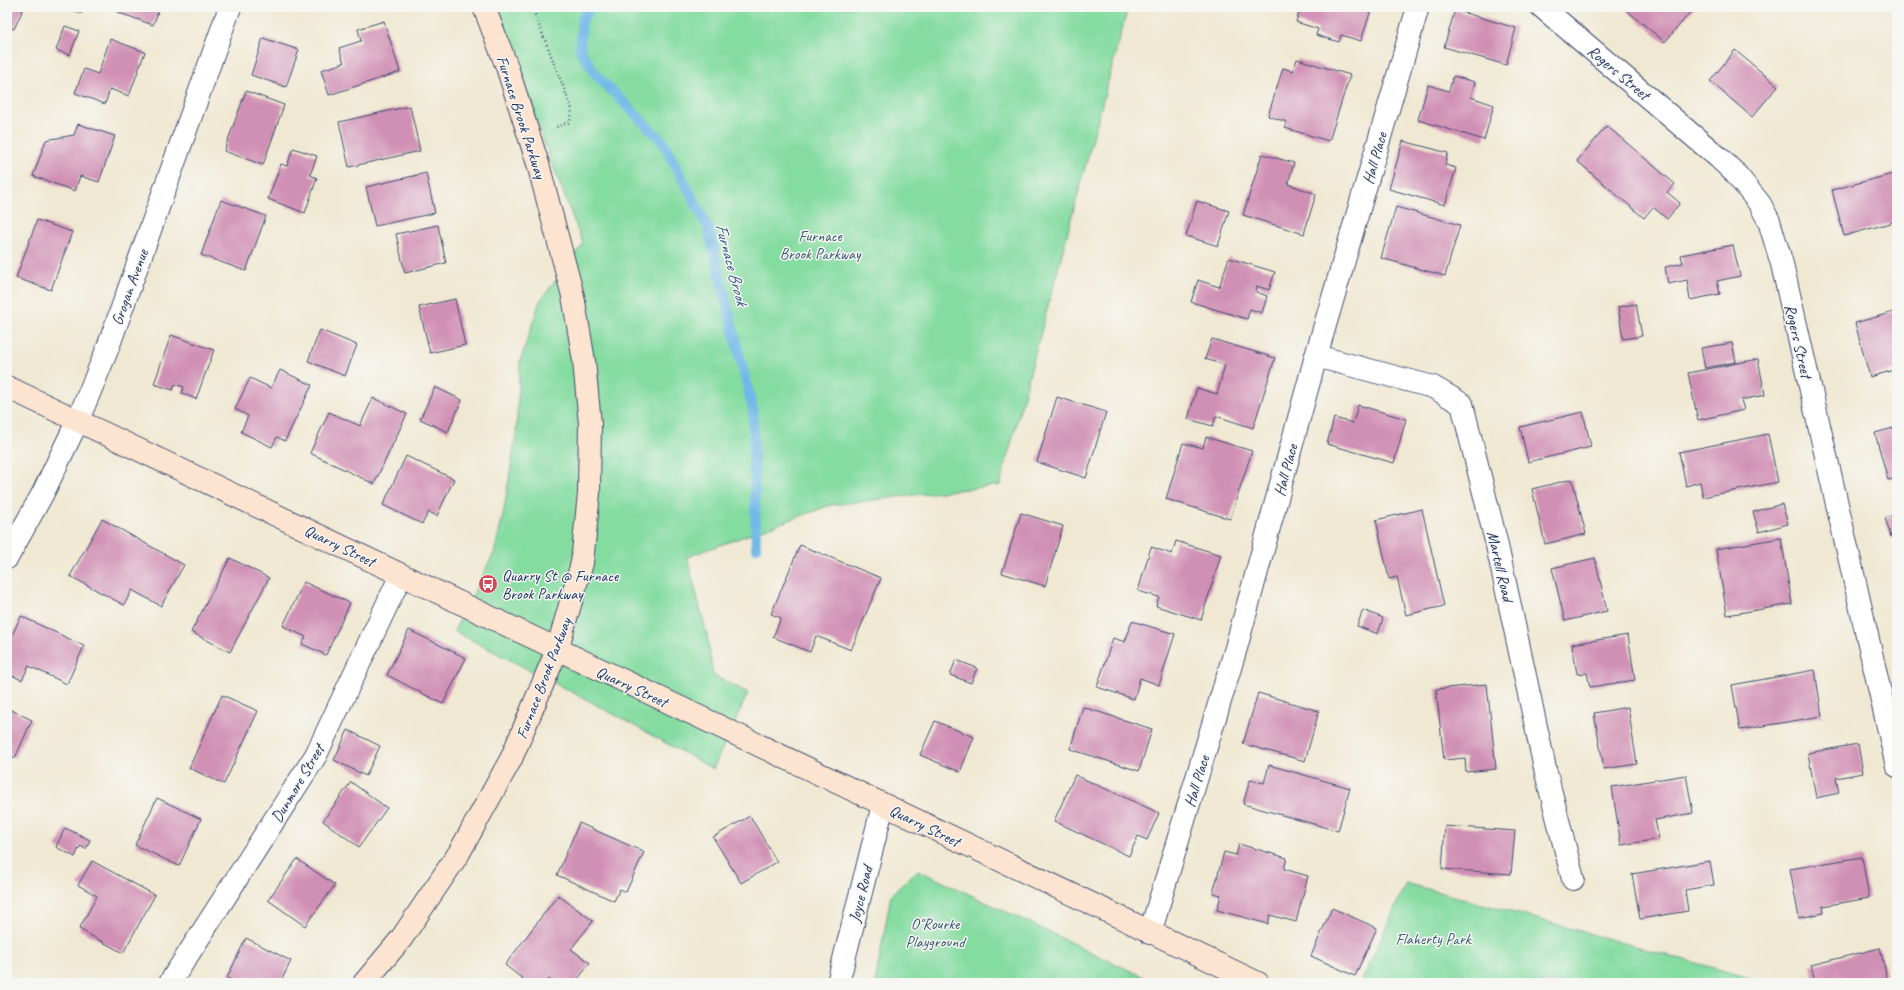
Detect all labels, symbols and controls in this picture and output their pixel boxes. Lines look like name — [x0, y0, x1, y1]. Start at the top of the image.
street label: Rogers Street — [1583, 41, 1656, 106]
street label: Furnace Brook Parkway — [492, 53, 551, 183]
street label: Hall Place — [1358, 128, 1392, 186]
water label: Furnace Brook — [711, 221, 753, 310]
park label: Furnace Brook Parkway — [780, 226, 862, 264]
street label: Grogan Avenue — [107, 245, 153, 328]
street label: Rogers Street — [1780, 302, 1817, 383]
street label: Hall Place — [1269, 440, 1303, 498]
street label: Quarry Street — [301, 520, 381, 573]
street label: Martell Road — [1482, 529, 1518, 606]
place label: Quarry St @ Furnace Brook Parkway — [502, 566, 620, 604]
bus stop icon: Quarry St @ Furnace Brook Parkway — [477, 573, 499, 595]
street label: Furnace Brook Parkway — [512, 614, 577, 742]
street label: Quarry Street — [593, 662, 673, 713]
street label: Dunmore Street — [267, 739, 330, 826]
street label: Hall Place — [1180, 751, 1215, 809]
street label: Quarry Street — [886, 800, 966, 853]
street label: Joyce Road — [844, 861, 878, 925]
park label: O"Rourke Playground — [905, 914, 967, 952]
park label: Flaherty Park — [1395, 929, 1472, 949]

